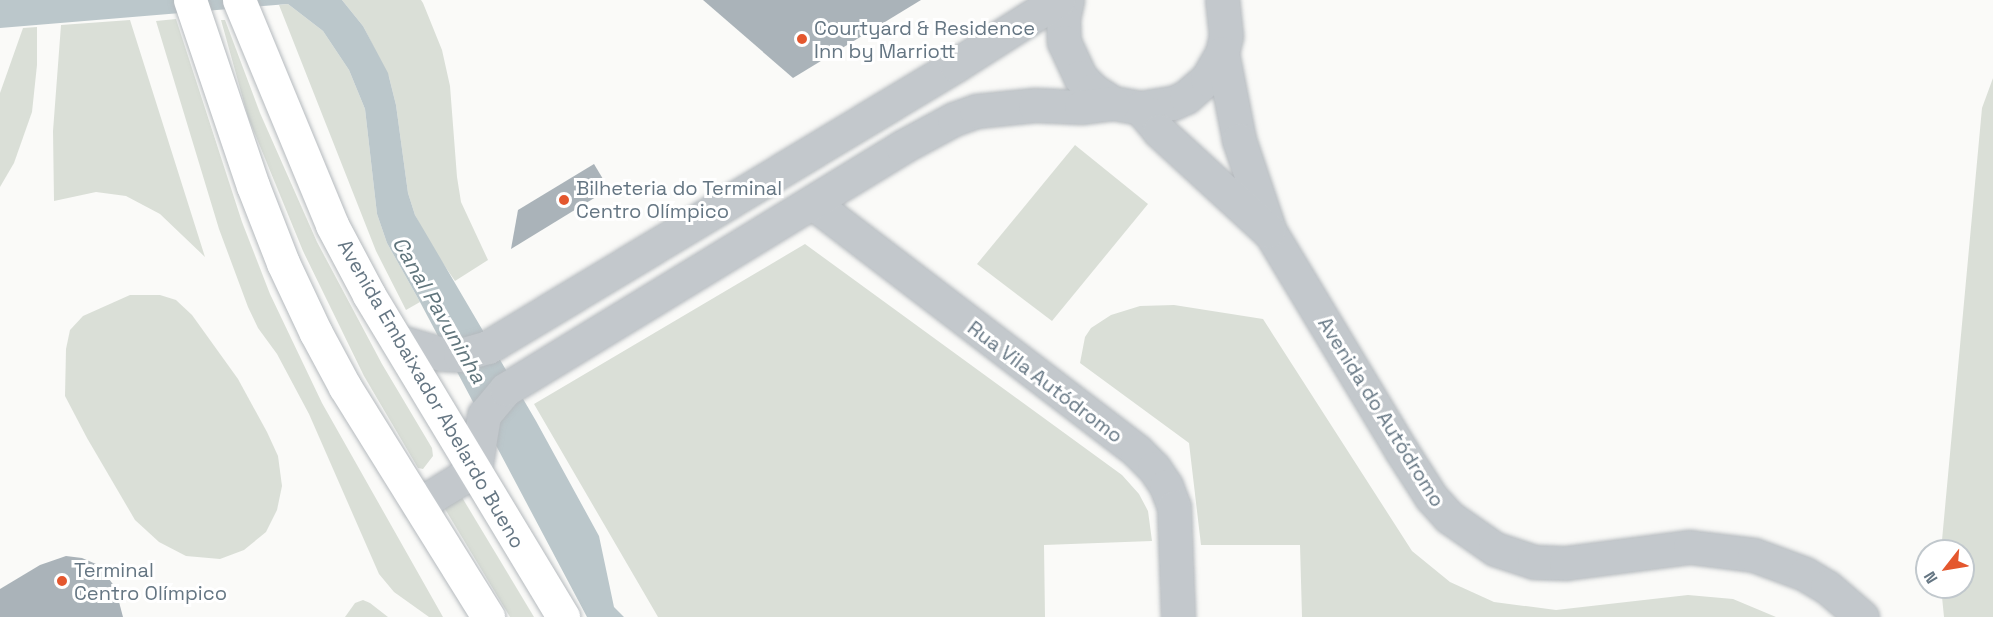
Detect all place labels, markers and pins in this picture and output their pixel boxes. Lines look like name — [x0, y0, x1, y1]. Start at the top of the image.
place label: Courtyard & Residence Inn by Marriott — [814, 16, 1035, 63]
marker: Courtyard & Residence Inn by Marriott — [795, 32, 809, 46]
place label: Bilheteria do Terminal Centro Olímpico — [576, 176, 783, 223]
marker: Bilheteria do Terminal Centro Olímpico — [557, 193, 571, 207]
place label: Terminal Centro Olímpico — [74, 558, 227, 605]
marker: Terminal Centro Olímpico — [55, 574, 69, 588]

